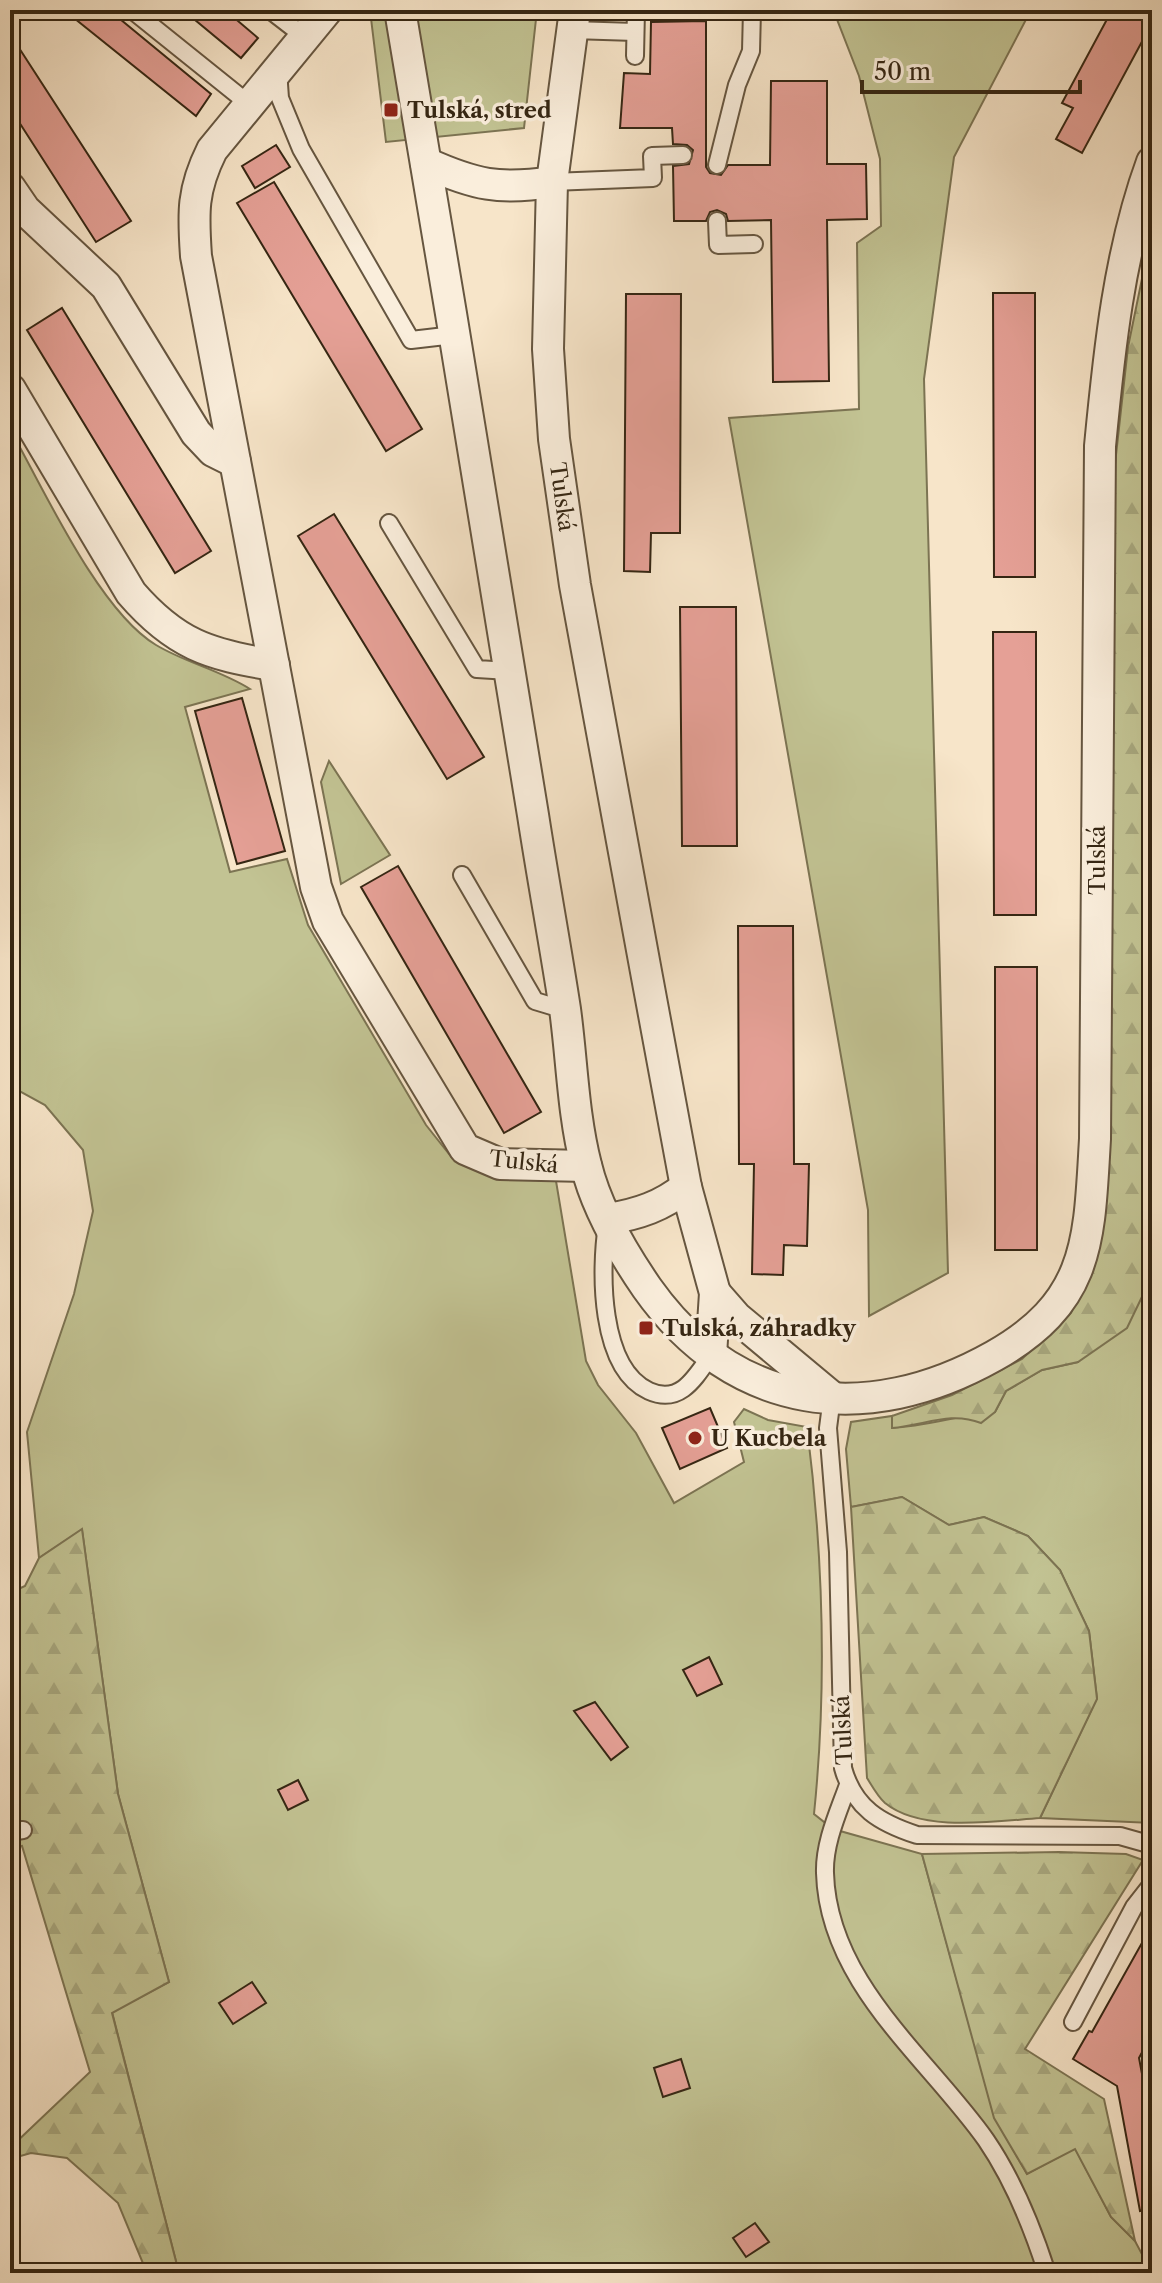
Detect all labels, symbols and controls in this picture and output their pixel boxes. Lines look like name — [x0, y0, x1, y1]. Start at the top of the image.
scale bar — [862, 44, 1080, 94]
text: 50 m — [874, 57, 931, 86]
place label: Tulská, stred — [407, 97, 552, 124]
marker: Tulská, stred — [382, 101, 400, 119]
street label: Tulská — [544, 461, 580, 534]
street label: Tulská — [1084, 825, 1111, 895]
street label: Tulská — [488, 1145, 560, 1179]
place label: Tulská, záhradky — [662, 1315, 856, 1342]
marker: Tulská, záhradky — [637, 1319, 655, 1337]
place label: U Kucbela — [711, 1425, 827, 1452]
marker: U Kucbela — [686, 1429, 704, 1447]
street label: Tulská — [828, 1694, 858, 1765]

